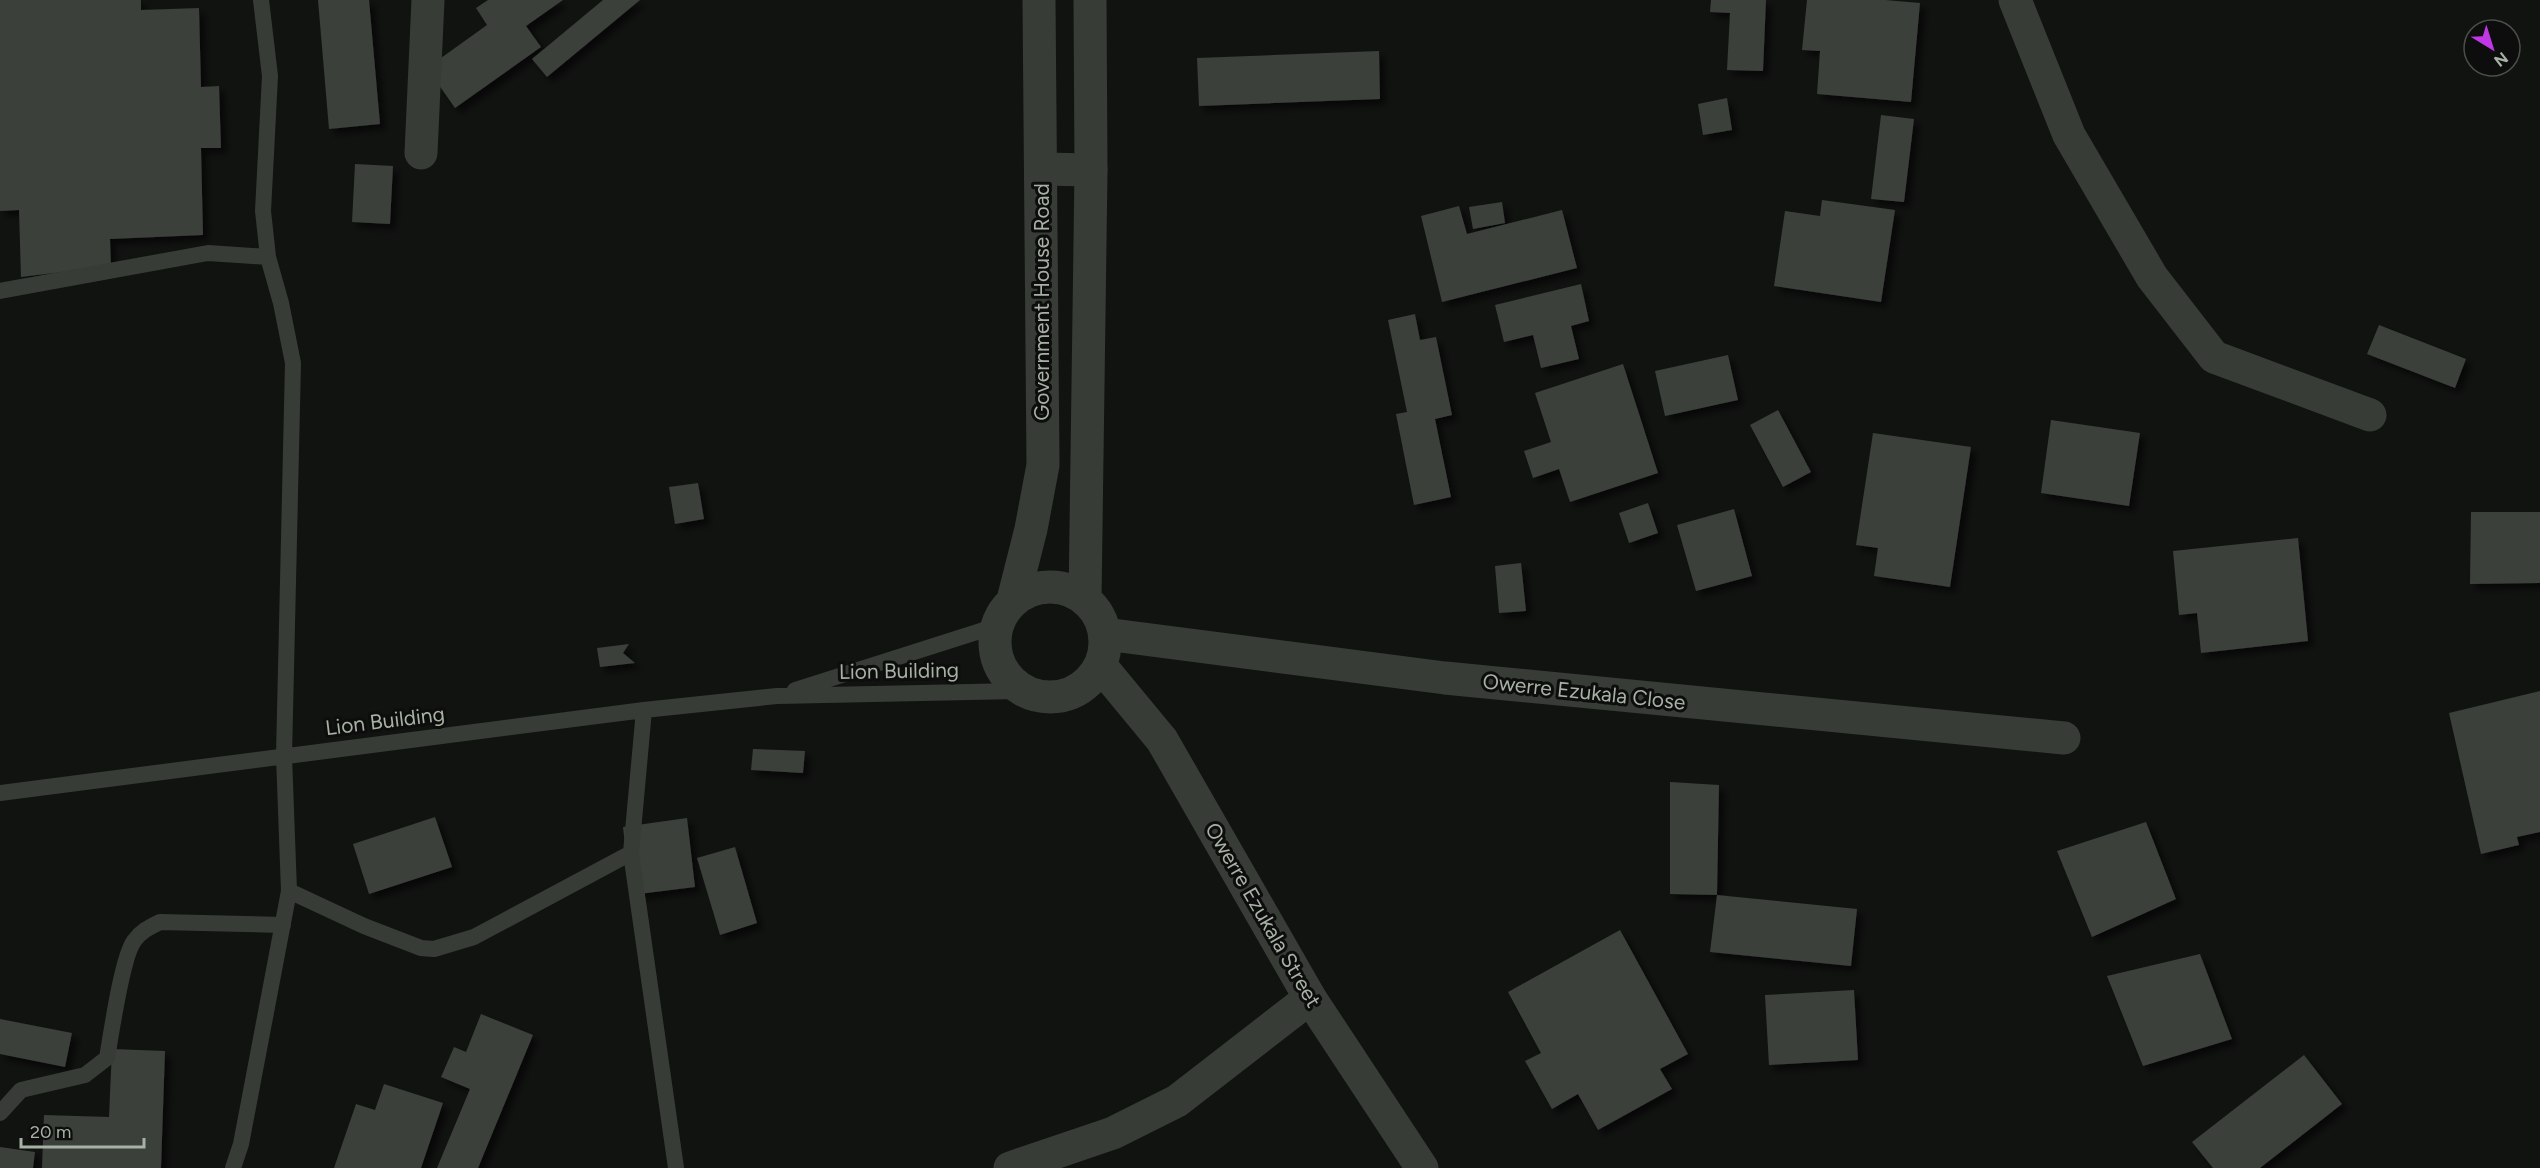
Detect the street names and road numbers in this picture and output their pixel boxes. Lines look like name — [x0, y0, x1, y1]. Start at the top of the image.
street label: Government House Road — [1029, 183, 1054, 421]
street label: Lion Building — [839, 657, 959, 684]
street label: Owerre Ezukala Close — [1481, 668, 1687, 715]
street label: Lion Building — [324, 701, 446, 740]
street label: Owerre Ezukala Street — [1200, 818, 1327, 1012]

